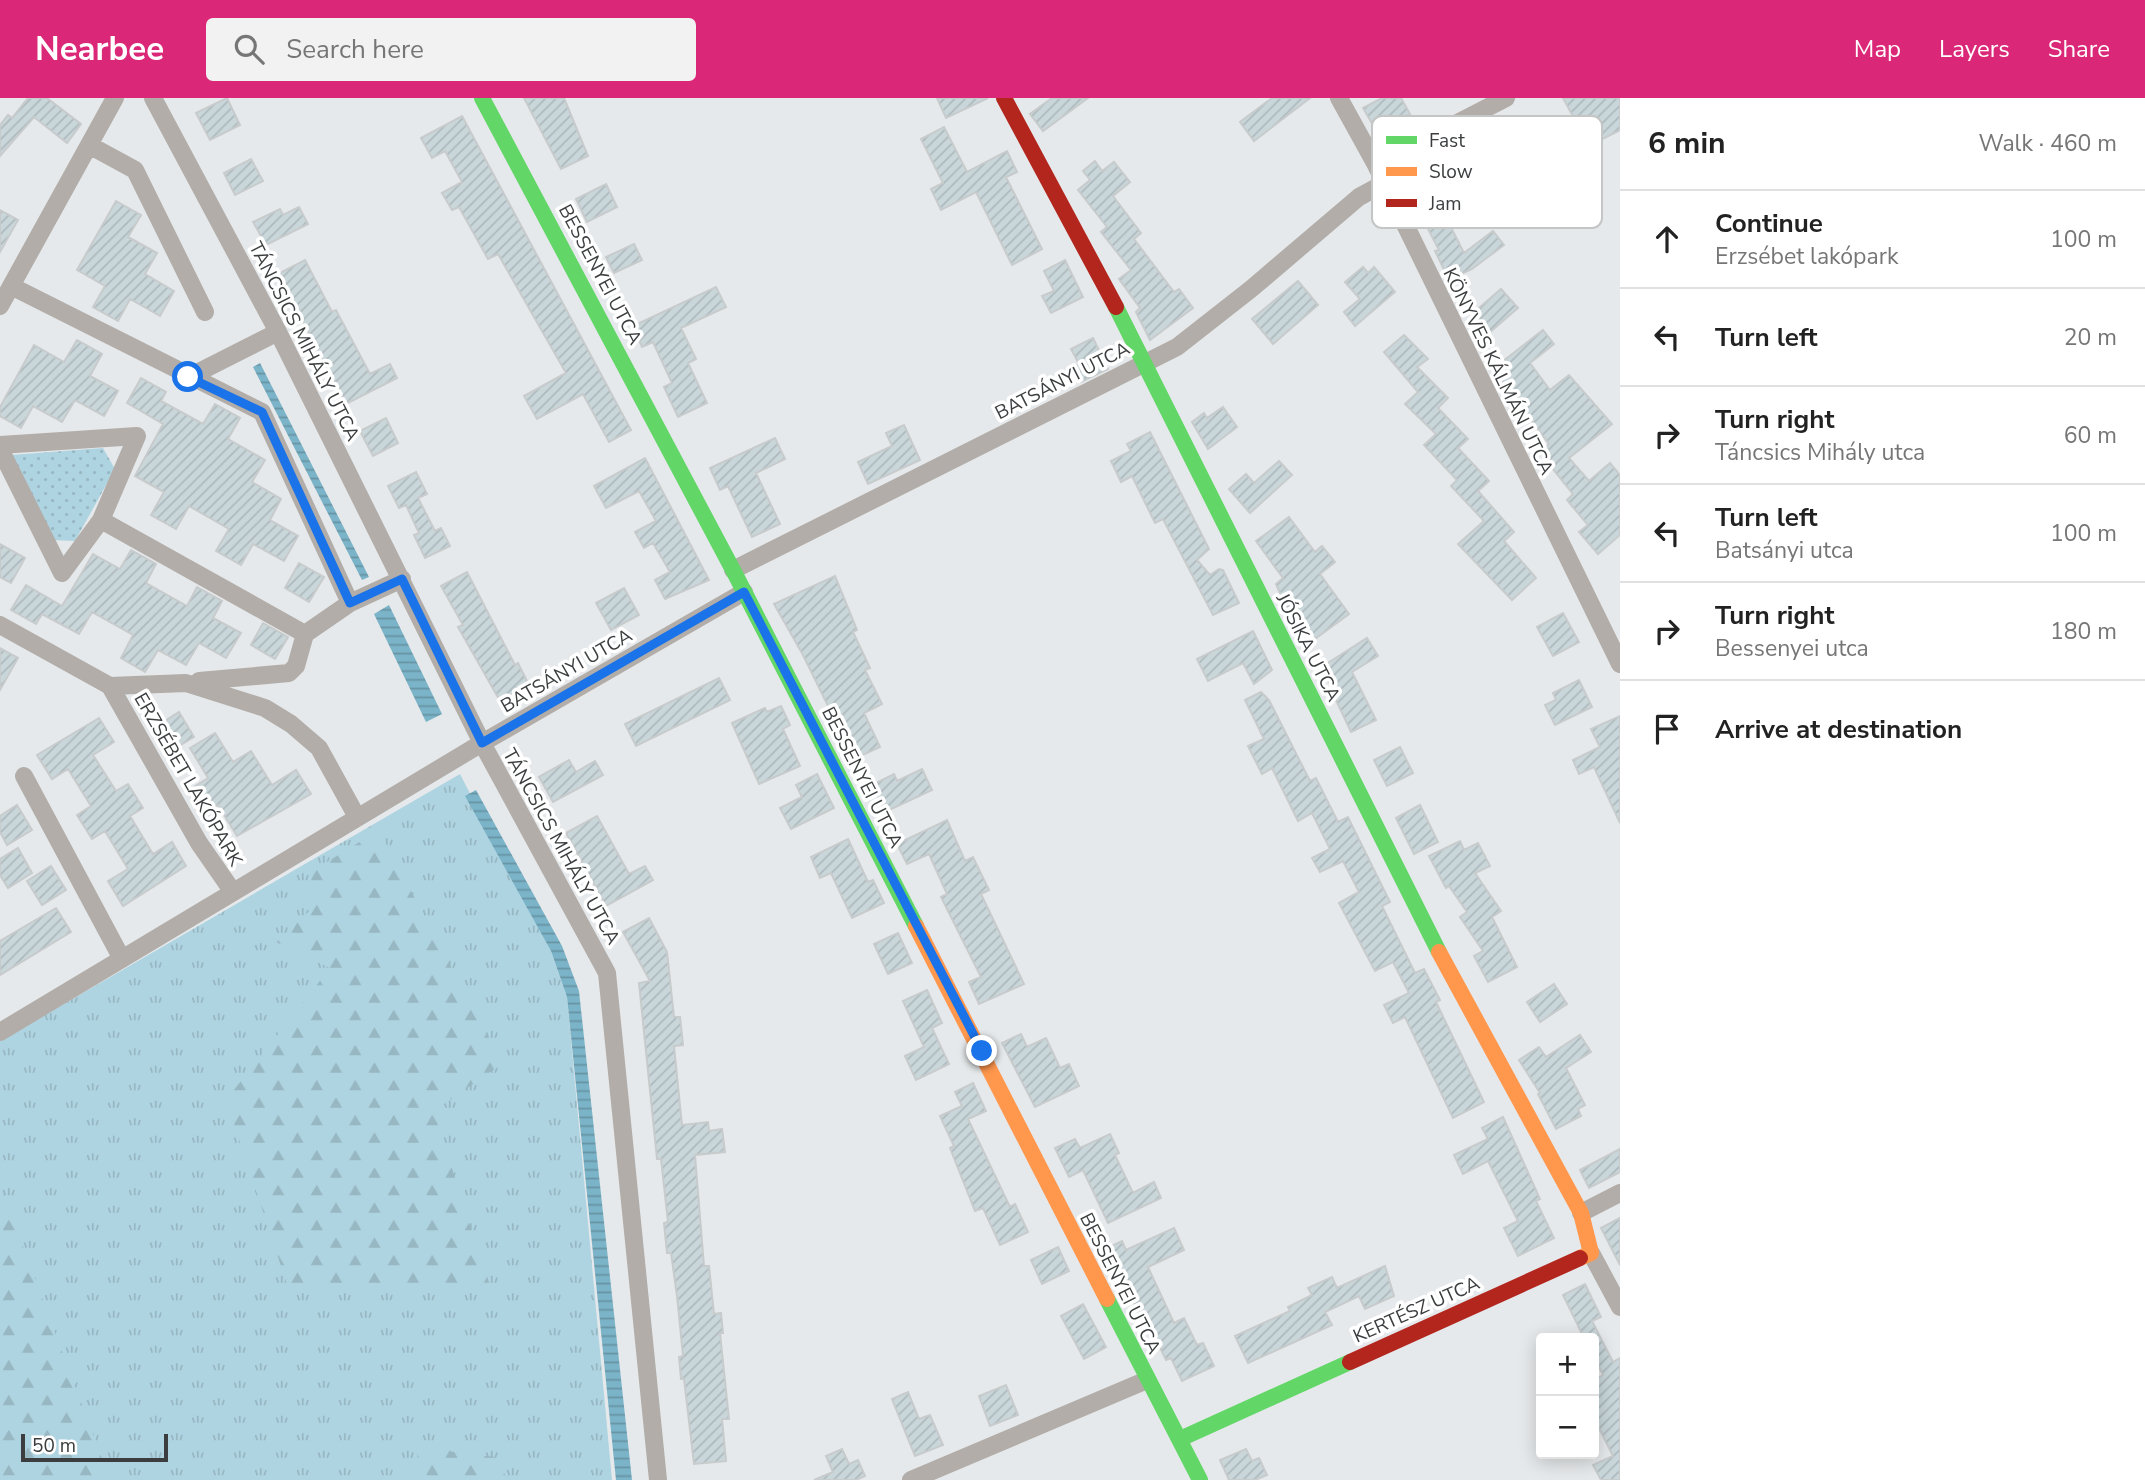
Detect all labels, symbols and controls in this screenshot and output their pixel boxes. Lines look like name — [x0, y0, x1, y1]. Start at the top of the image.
search box — [206, 18, 696, 81]
text: Nearbee — [35, 27, 164, 72]
icon: search — [230, 30, 268, 68]
text: Search here — [286, 32, 424, 67]
text: Map — [1854, 33, 1901, 65]
text: Layers — [1939, 33, 2010, 65]
text: Share — [2048, 33, 2110, 65]
legend — [1372, 116, 1602, 228]
text: 6 min — [1648, 123, 1726, 164]
text: Fast — [1429, 128, 1465, 154]
text: Walk · 460 m — [1978, 128, 2117, 159]
text: Slow — [1429, 159, 1473, 185]
text: Jam — [1428, 191, 1462, 217]
street label: BESSENYEI UTCA — [552, 200, 648, 349]
text: Continue — [1715, 206, 1823, 241]
icon: ahead — [1648, 220, 1686, 258]
text: 100 m — [2050, 224, 2117, 255]
street label: TÁNCSICS MIHÁLY UTCA — [242, 237, 366, 446]
text: Erzsébet lakópark — [1715, 241, 1898, 272]
street label: KÖNYVES KÁLMÁN UTCA — [1437, 264, 1560, 479]
icon: left — [1648, 318, 1686, 356]
text: Turn left — [1715, 320, 1818, 355]
text: 20 m — [2064, 322, 2117, 353]
street label: BATSÁNYI UTCA — [991, 336, 1134, 426]
route start — [172, 361, 203, 392]
text: Turn right — [1715, 402, 1834, 437]
icon: right — [1648, 416, 1686, 454]
text: 60 m — [2064, 420, 2117, 451]
text: Táncsics Mihály utca — [1715, 437, 1925, 468]
text: Turn left — [1715, 500, 1818, 535]
icon: left — [1648, 514, 1686, 552]
text: 100 m — [2050, 518, 2117, 549]
text: Batsányi utca — [1715, 535, 1854, 566]
street label: JÓSIKA UTCA — [1269, 588, 1347, 706]
text: Turn right — [1715, 598, 1834, 633]
icon: right — [1648, 612, 1686, 650]
text: 180 m — [2050, 616, 2117, 647]
street label: BATSÁNYI UTCA — [496, 623, 637, 719]
text: Bessenyei utca — [1715, 633, 1869, 664]
street label: ERZSÉBET LAKÓPARK — [128, 688, 249, 872]
street label: BESSENYEI UTCA — [815, 702, 909, 853]
icon: arrive — [1648, 710, 1686, 748]
text: Arrive at destination — [1715, 712, 1962, 747]
street label: TÁNCSICS MIHÁLY UTCA — [496, 744, 626, 949]
route end — [966, 1035, 997, 1066]
street label: BESSENYEI UTCA — [1073, 1208, 1167, 1359]
street label: KERTÉSZ UTCA — [1349, 1270, 1484, 1349]
map controls — [1536, 1333, 1599, 1459]
button: + — [1536, 1333, 1599, 1396]
button: − — [1536, 1396, 1599, 1459]
scale bar — [21, 1431, 168, 1463]
text: 50 m — [32, 1433, 76, 1459]

